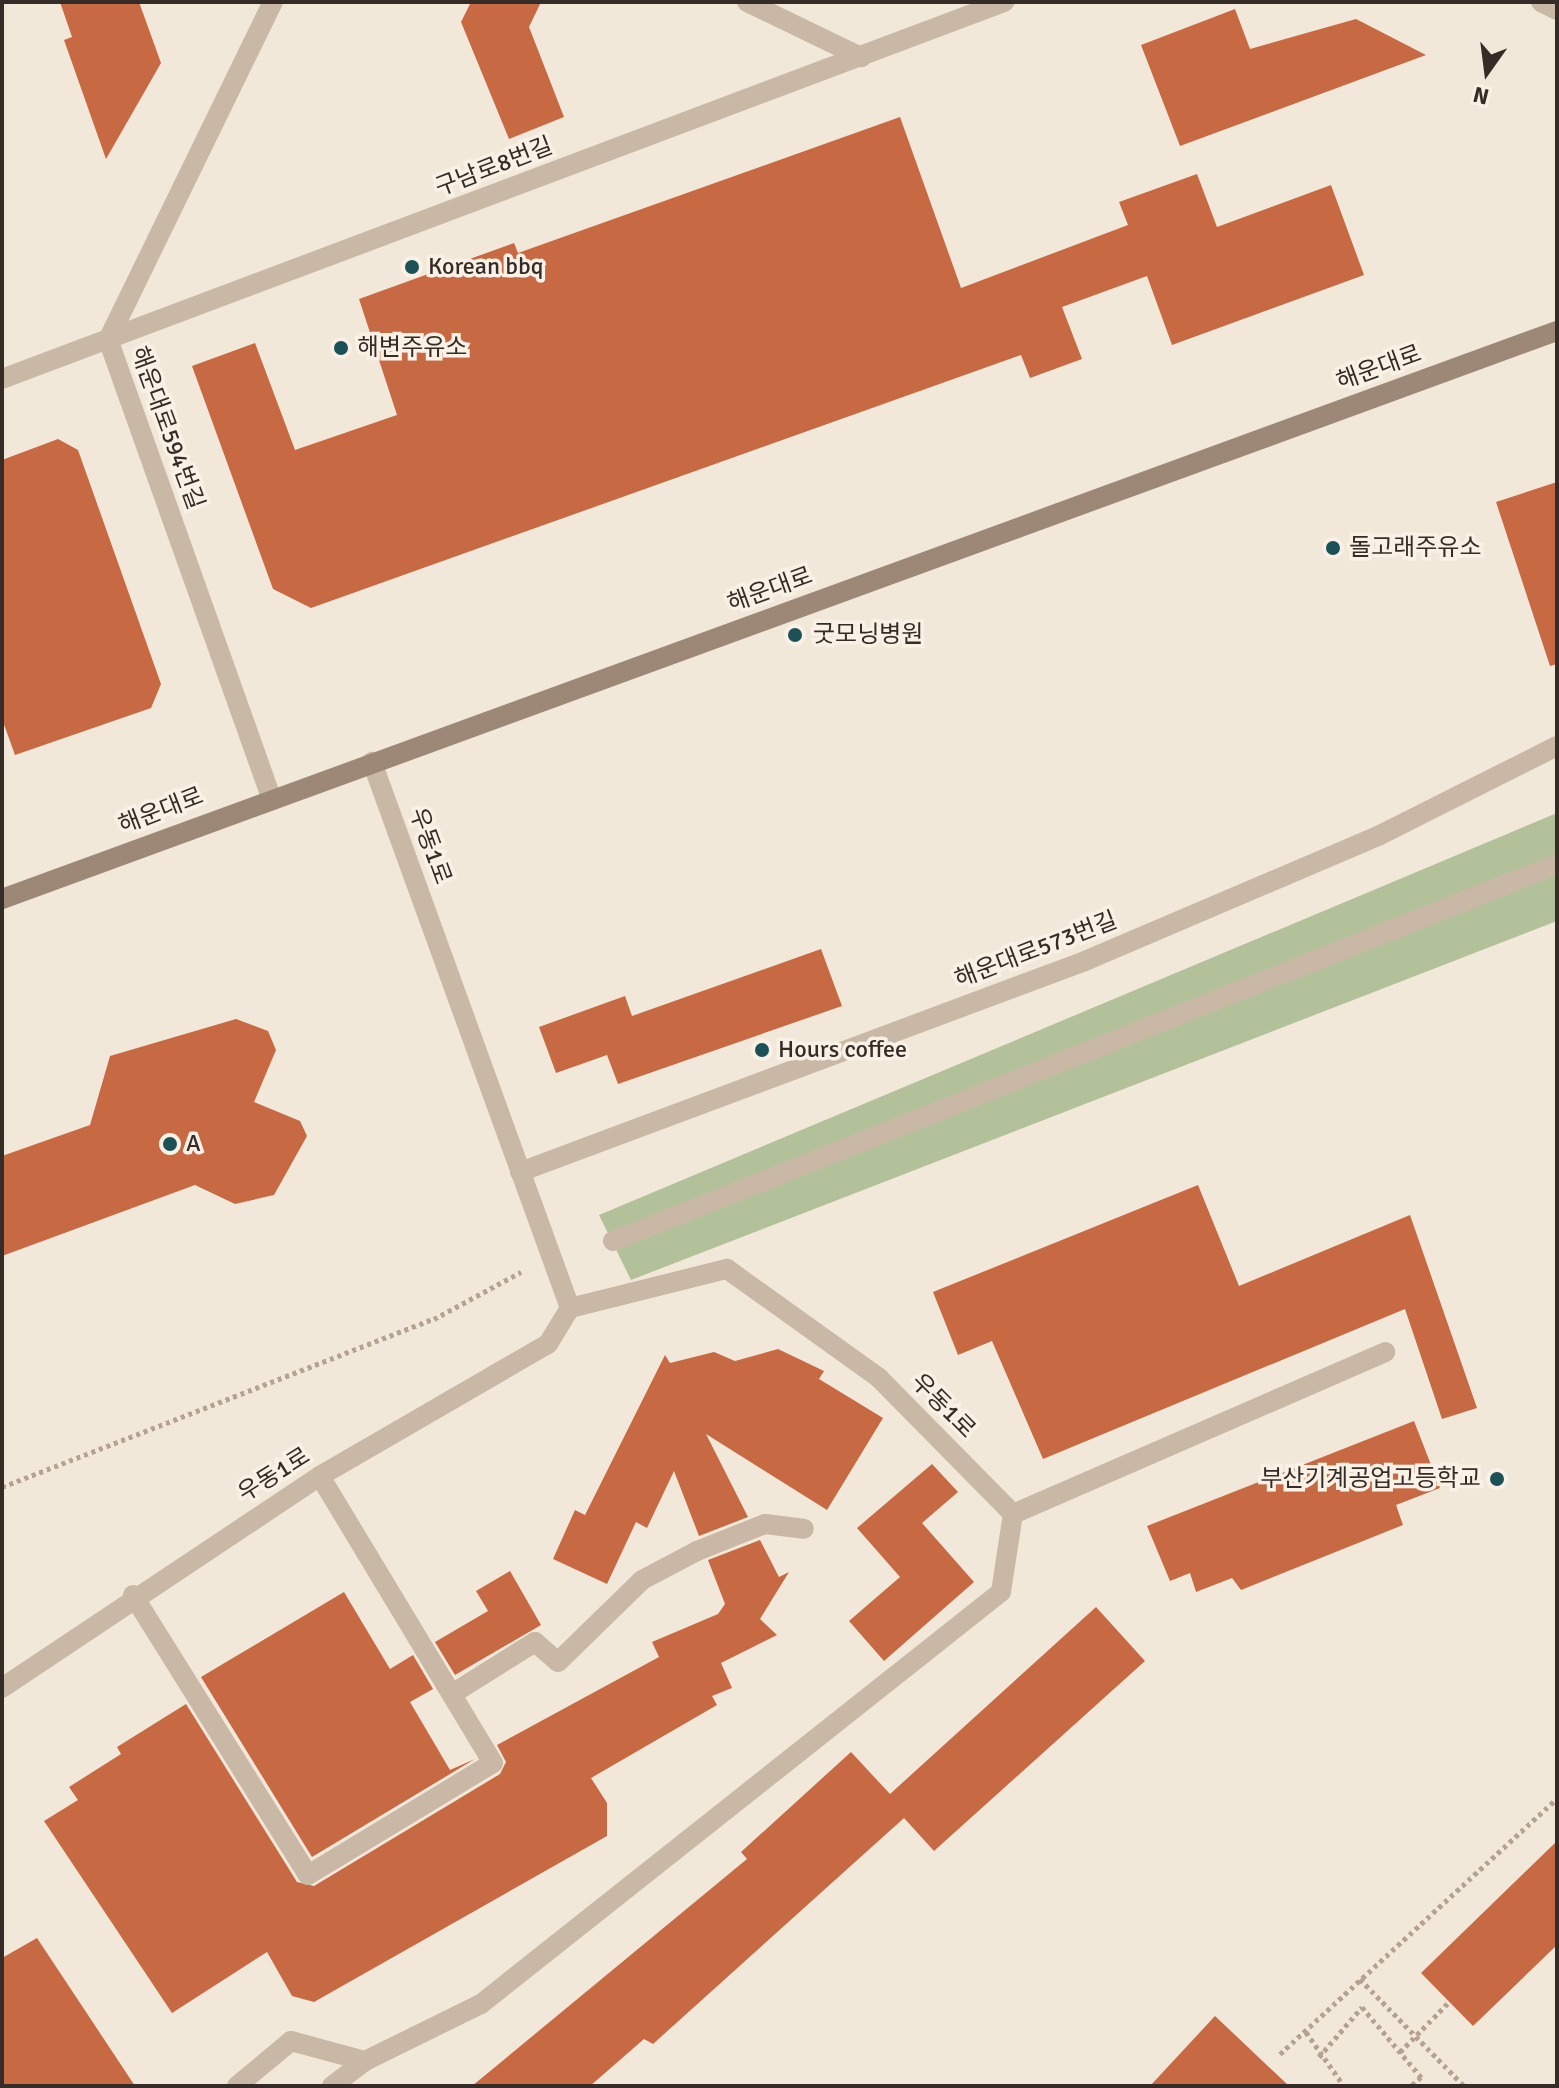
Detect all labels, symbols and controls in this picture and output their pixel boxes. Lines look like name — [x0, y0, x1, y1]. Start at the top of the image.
north arrow — [1447, 32, 1527, 112]
text: N — [1470, 81, 1492, 111]
street label: 구남로8번길 — [431, 131, 557, 203]
place label: Korean bbq — [428, 253, 543, 281]
marker: Korean bbq — [403, 258, 421, 276]
place label: 해변주유소 — [357, 334, 467, 362]
marker: 해변주유소 — [332, 339, 350, 357]
street label: 해운대로 — [1333, 339, 1425, 397]
street label: 해운대로594번길 — [124, 343, 210, 513]
place label: 돌고래주유소 — [1349, 534, 1481, 562]
marker: 돌고래주유소 — [1324, 539, 1342, 557]
street label: 해운대로 — [724, 561, 816, 619]
place label: 굿모닝병원 — [813, 621, 923, 649]
marker: 굿모닝병원 — [784, 624, 806, 646]
street label: 해운대로 — [115, 782, 207, 840]
street label: 우동1로 — [403, 804, 457, 888]
street label: 해운대로573번길 — [951, 906, 1121, 994]
place label: Hours coffee — [778, 1036, 907, 1064]
marker: Hours coffee — [753, 1041, 771, 1059]
place label: A — [186, 1130, 201, 1158]
marker: A — [161, 1135, 179, 1153]
street label: 우동1로 — [905, 1368, 981, 1444]
street label: 우동1로 — [233, 1442, 315, 1508]
place label: 부산기계공업고등학교 — [1260, 1465, 1481, 1493]
marker: 부산기계공업고등학교 — [1488, 1470, 1506, 1488]

